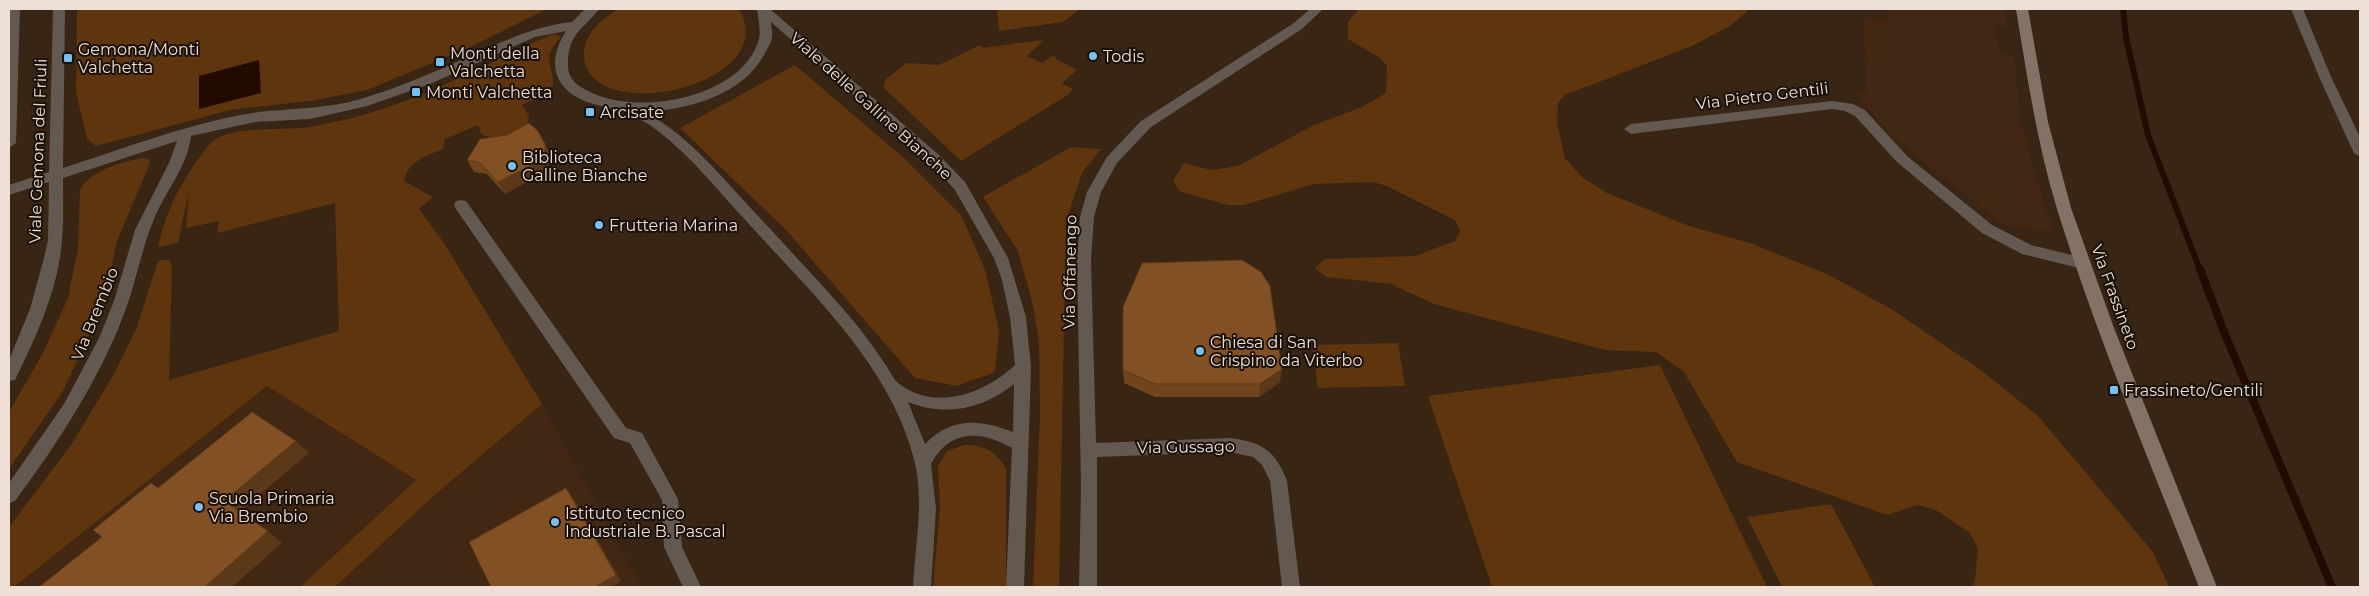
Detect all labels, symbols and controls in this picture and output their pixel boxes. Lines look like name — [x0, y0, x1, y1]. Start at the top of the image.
street label: Viale delle Galline Bianche — [786, 28, 956, 184]
place label: Gemona/Monti Valchetta — [78, 40, 200, 77]
place label: Monti della Valchetta — [450, 44, 540, 81]
place label: Todis — [1103, 47, 1144, 66]
marker: Todis — [1087, 50, 1099, 62]
marker: Gemona/Monti Valchetta — [62, 52, 74, 64]
marker: Monti della Valchetta — [434, 56, 446, 68]
street label: Viale Gemona del Friuli — [25, 58, 51, 244]
street label: Via Pietro Gentili — [1695, 78, 1829, 114]
place label: Monti Valchetta — [426, 83, 552, 102]
marker: Monti Valchetta — [410, 86, 422, 98]
place label: Arcisate — [600, 103, 664, 122]
marker: Arcisate — [584, 106, 596, 118]
place label: Biblioteca Galline Bianche — [522, 148, 647, 185]
marker: Biblioteca Galline Bianche — [506, 160, 518, 172]
street label: Via Offanengo — [1060, 214, 1080, 330]
place label: Frutteria Marina — [609, 216, 738, 235]
marker: Frutteria Marina — [593, 219, 605, 231]
street label: Via Frassineto — [2087, 242, 2143, 352]
street label: Via Brembio — [68, 265, 122, 363]
place label: Chiesa di San Crispino da Viterbo — [1210, 333, 1363, 370]
marker: Chiesa di San Crispino da Viterbo — [1194, 345, 1206, 357]
place label: Frassineto/Gentili — [2124, 381, 2263, 400]
marker: Frassineto/Gentili — [2108, 384, 2120, 396]
street label: Via Gussago — [1137, 437, 1235, 457]
place label: Scuola Primaria Via Brembio — [209, 489, 335, 526]
marker: Scuola Primaria Via Brembio — [193, 501, 205, 513]
place label: Istituto tecnico Industriale B. Pascal — [565, 504, 726, 541]
marker: Istituto tecnico Industriale B. Pascal — [549, 516, 561, 528]

